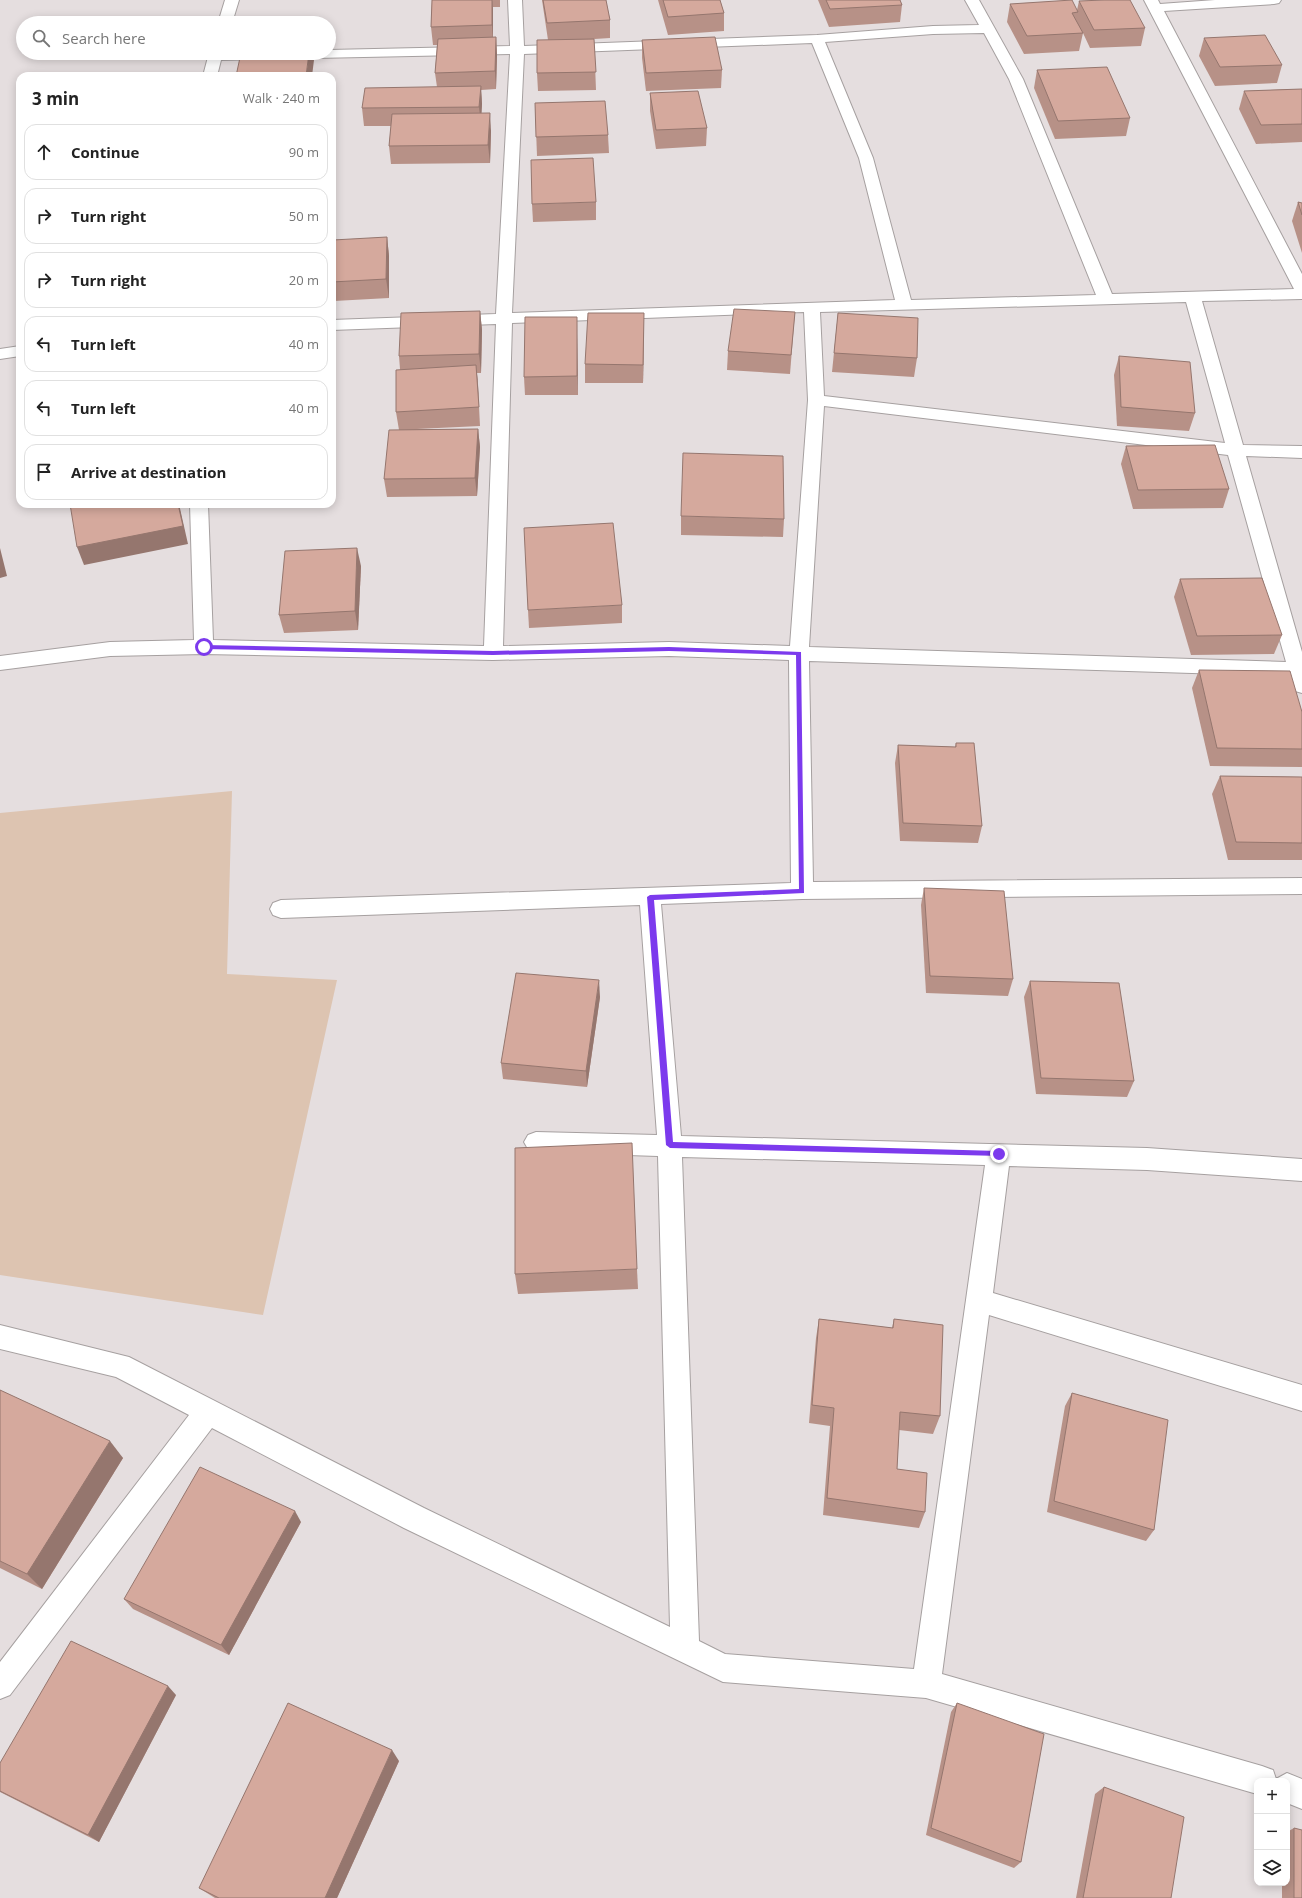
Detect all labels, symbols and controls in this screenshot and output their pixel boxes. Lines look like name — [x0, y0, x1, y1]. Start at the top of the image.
search box — [16, 16, 336, 60]
icon: search — [30, 27, 52, 49]
text: Search here — [62, 28, 146, 48]
text: 3 min — [32, 87, 79, 110]
text: Walk · 240 m — [243, 89, 320, 107]
icon: ahead — [33, 141, 55, 163]
text: Continue — [71, 142, 139, 162]
text: 90 m — [289, 143, 319, 161]
icon: right — [33, 205, 55, 227]
text: Turn right — [71, 206, 146, 226]
text: 50 m — [289, 207, 319, 225]
icon: right — [33, 269, 55, 291]
text: Turn right — [71, 270, 146, 290]
text: 20 m — [289, 271, 319, 289]
icon: left — [33, 333, 55, 355]
text: Turn left — [71, 334, 136, 354]
text: 40 m — [289, 335, 319, 353]
icon: left — [33, 397, 55, 419]
text: Turn left — [71, 398, 136, 418]
text: 40 m — [289, 399, 319, 417]
icon: arrive — [33, 461, 55, 483]
text: Arrive at destination — [71, 462, 226, 482]
route start — [195, 638, 213, 656]
route end — [990, 1145, 1008, 1163]
map controls — [1254, 1778, 1290, 1886]
button: + — [1254, 1778, 1290, 1814]
button: − — [1254, 1814, 1290, 1850]
button: layers — [1254, 1850, 1290, 1886]

